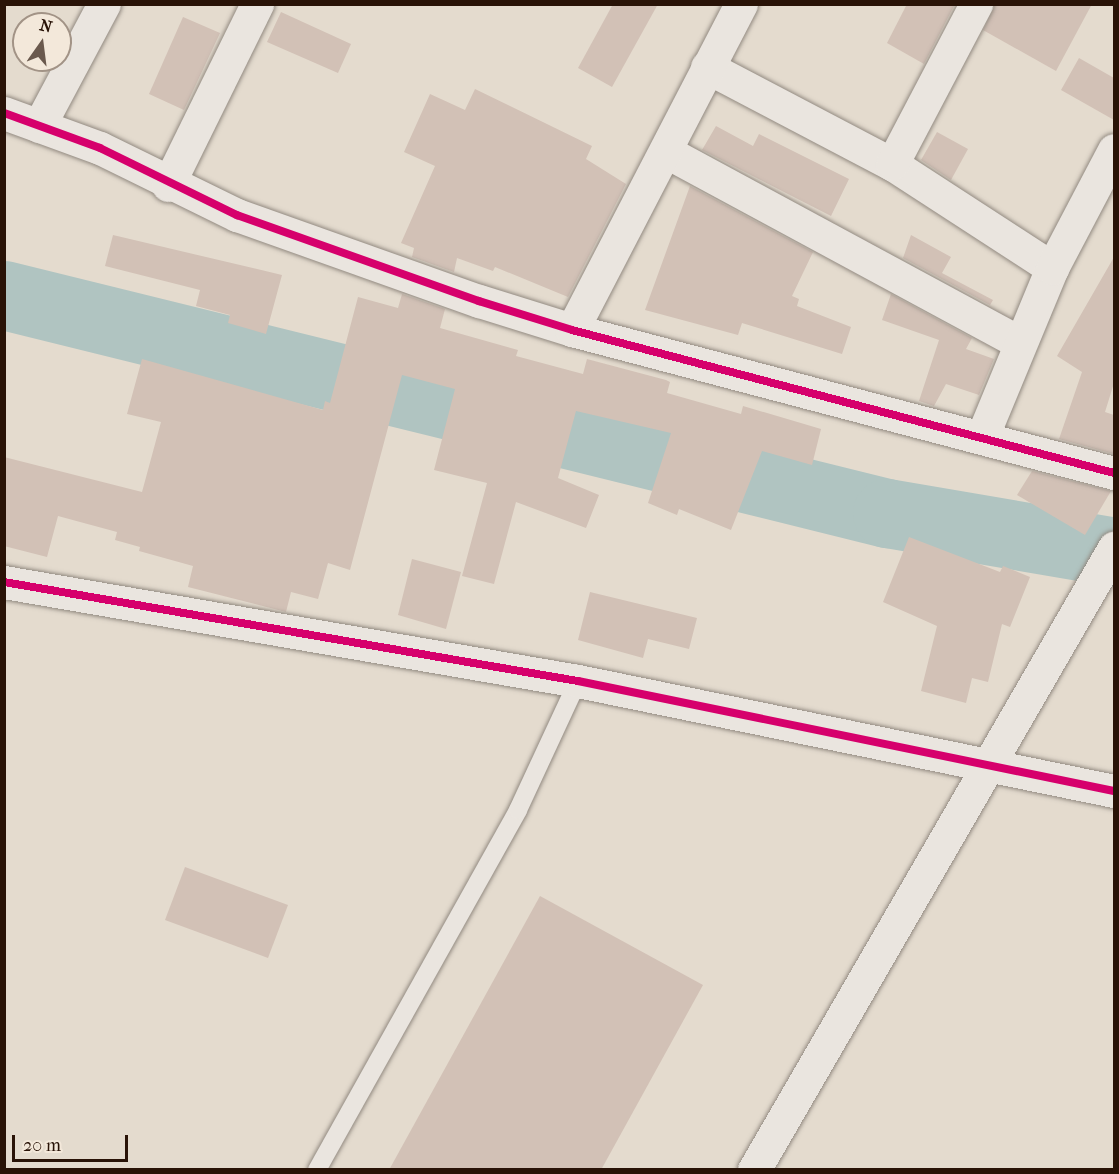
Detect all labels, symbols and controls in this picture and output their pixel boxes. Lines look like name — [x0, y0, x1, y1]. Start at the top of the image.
north arrow — [12, 12, 72, 72]
text: N — [38, 15, 54, 37]
scale bar — [15, 1123, 130, 1161]
text: 20 m — [23, 1135, 61, 1156]

